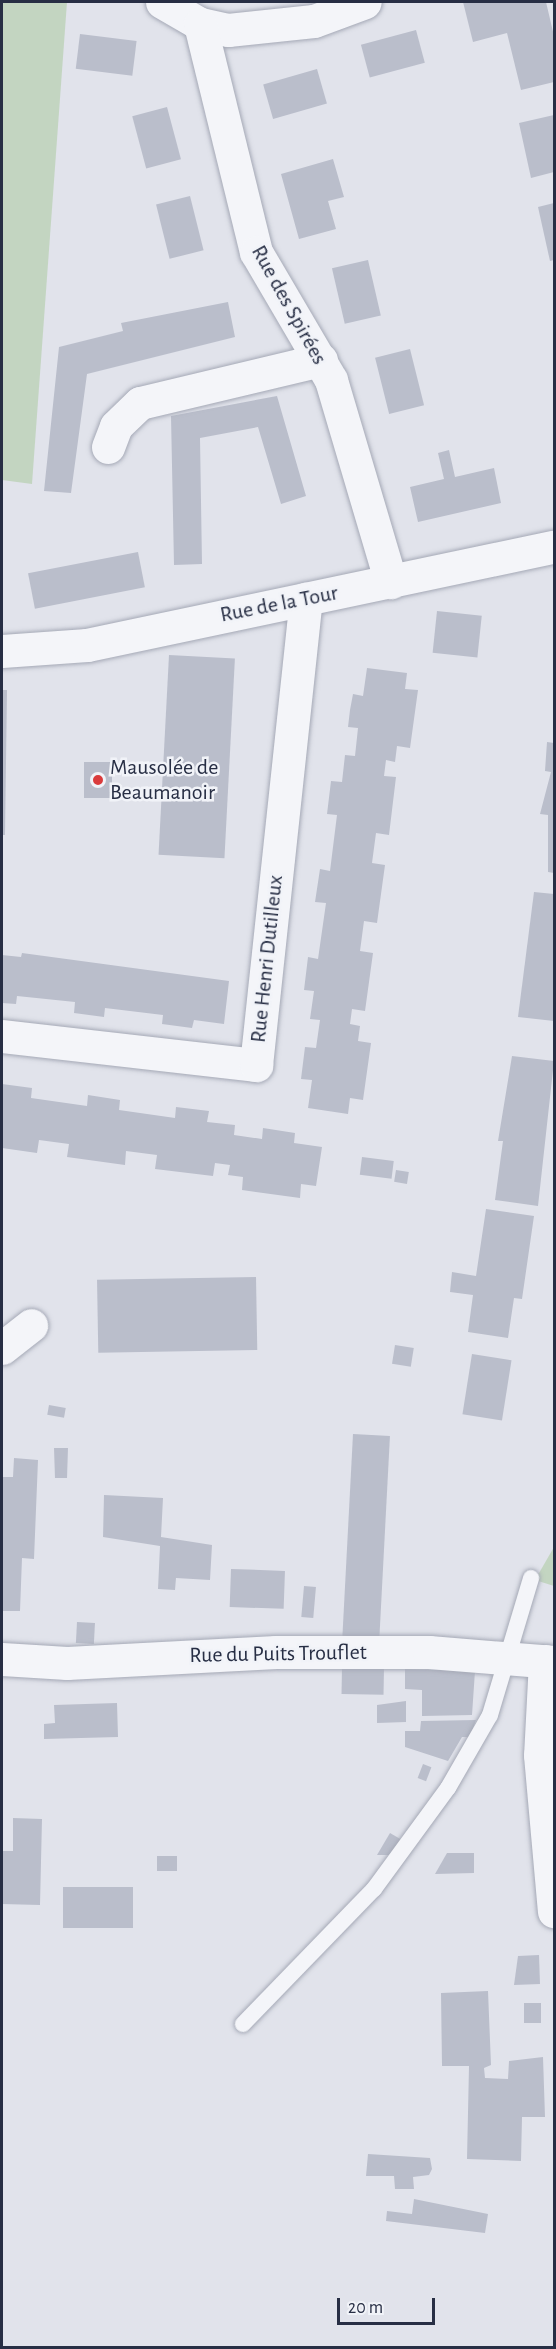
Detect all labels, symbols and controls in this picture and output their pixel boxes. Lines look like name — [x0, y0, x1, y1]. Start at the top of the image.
street label: Rue des Spirées — [245, 241, 333, 369]
street label: Rue de la Tour — [218, 580, 340, 628]
place label: Mausolée de Beaumanoir — [110, 754, 218, 806]
marker: Mausolée de Beaumanoir — [91, 773, 105, 787]
street label: Rue Henri Dutilleux — [245, 874, 289, 1044]
street label: Rue du Puits Trouflet — [189, 1639, 367, 1669]
scale bar — [340, 2286, 438, 2324]
text: 20 m — [348, 2299, 383, 2317]

